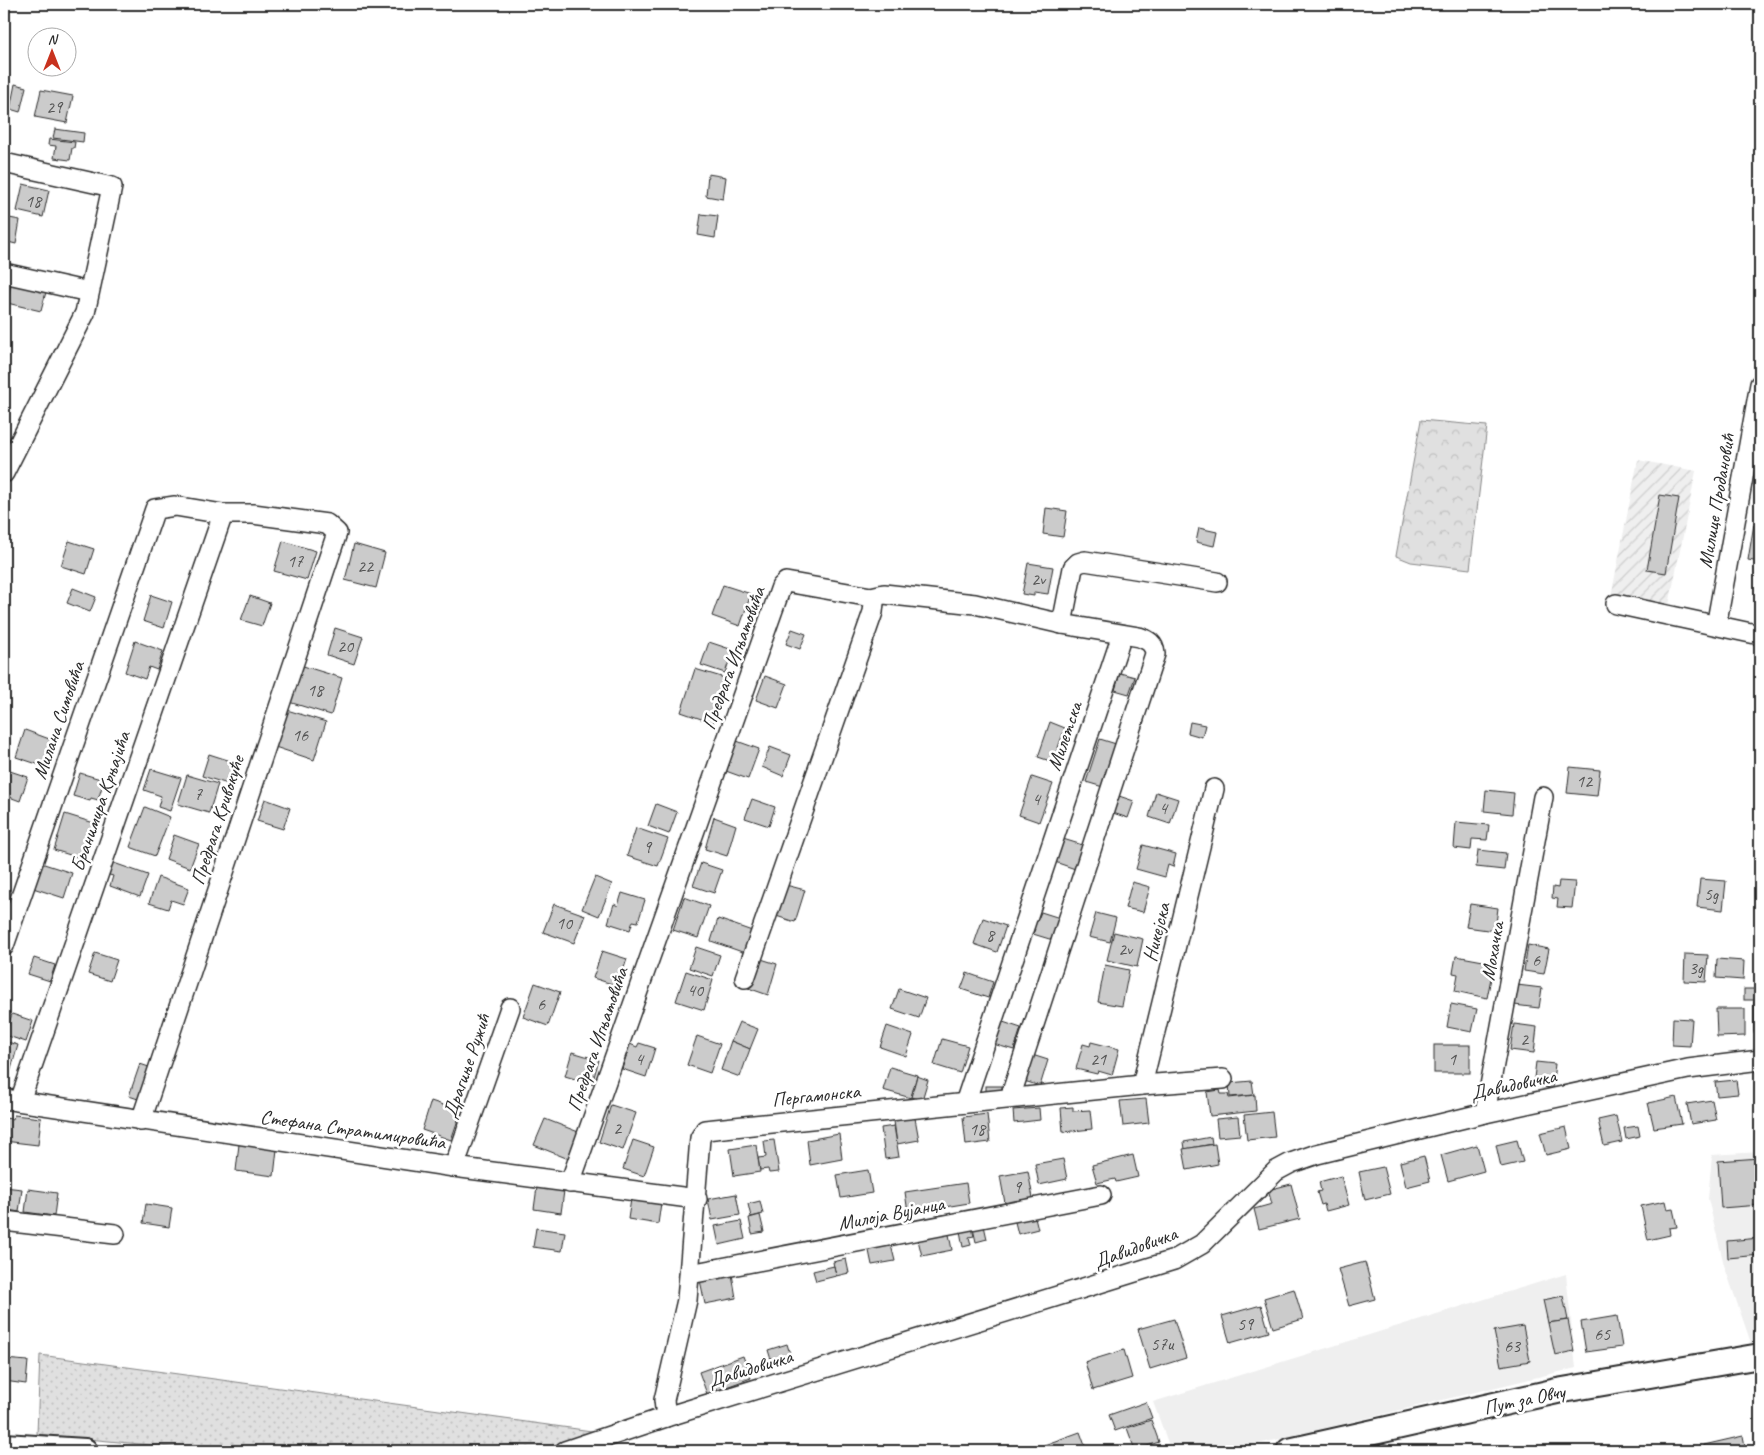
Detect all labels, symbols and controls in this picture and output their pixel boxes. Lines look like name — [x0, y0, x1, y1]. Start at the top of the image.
north arrow — [28, 28, 78, 78]
text: N — [48, 31, 59, 48]
house number: 29 — [46, 96, 64, 118]
house number: 18 — [25, 190, 43, 212]
street label: Милице Продановић — [1692, 431, 1741, 570]
house number: 17 — [287, 550, 304, 572]
house number: 22 — [357, 555, 375, 577]
house number: 2v — [1031, 568, 1047, 590]
street label: Предрага Игњатовића — [696, 582, 771, 733]
house number: 20 — [337, 635, 355, 657]
street label: Милана Симовића — [27, 657, 91, 782]
house number: 18 — [307, 679, 325, 701]
street label: Милетска — [1041, 697, 1088, 774]
house number: 16 — [292, 724, 309, 746]
street label: Бранимира Крњајића — [65, 727, 137, 874]
street label: Предрага Кривокуће — [185, 751, 251, 888]
house number: 12 — [1576, 770, 1594, 792]
house number: 7 — [194, 783, 203, 805]
house number: 4 — [1032, 788, 1042, 810]
house number: 4 — [1159, 797, 1169, 819]
house number: 9 — [643, 836, 653, 858]
house number: 5g — [1704, 883, 1720, 905]
street label: Никејска — [1137, 899, 1176, 964]
house number: 10 — [556, 912, 574, 934]
street label: Мохачка — [1475, 918, 1510, 982]
house number: 8 — [986, 924, 996, 946]
house number: 2v — [1118, 938, 1134, 960]
house number: 6 — [1532, 949, 1541, 971]
house number: 3g — [1689, 957, 1705, 979]
street label: Предрага Игњатовића — [561, 963, 634, 1114]
house number: 40 — [687, 979, 705, 1001]
house number: 6 — [537, 993, 546, 1015]
street label: Драгиње Ружић — [437, 1009, 496, 1122]
house number: 2 — [1520, 1028, 1530, 1050]
house number: 4 — [635, 1048, 645, 1070]
house number: 21 — [1090, 1048, 1107, 1070]
house number: 1 — [1448, 1048, 1457, 1070]
street label: Давидовичка — [1468, 1063, 1560, 1106]
street label: Пергамонска — [771, 1078, 863, 1113]
street label: Стефана Стратимировића — [259, 1104, 448, 1155]
house number: 2 — [613, 1117, 623, 1139]
house number: 18 — [969, 1118, 987, 1140]
house number: 9 — [1013, 1176, 1023, 1198]
street label: Милоја Вујанца — [836, 1191, 948, 1236]
street label: Давидовичка — [1090, 1220, 1182, 1274]
house number: 59 — [1237, 1313, 1255, 1335]
house number: 65 — [1594, 1323, 1611, 1345]
house number: 57u — [1151, 1333, 1175, 1355]
house number: 63 — [1504, 1335, 1522, 1357]
street label: Давидовичка — [705, 1343, 797, 1393]
street label: Пут за Овчу — [1481, 1378, 1569, 1420]

